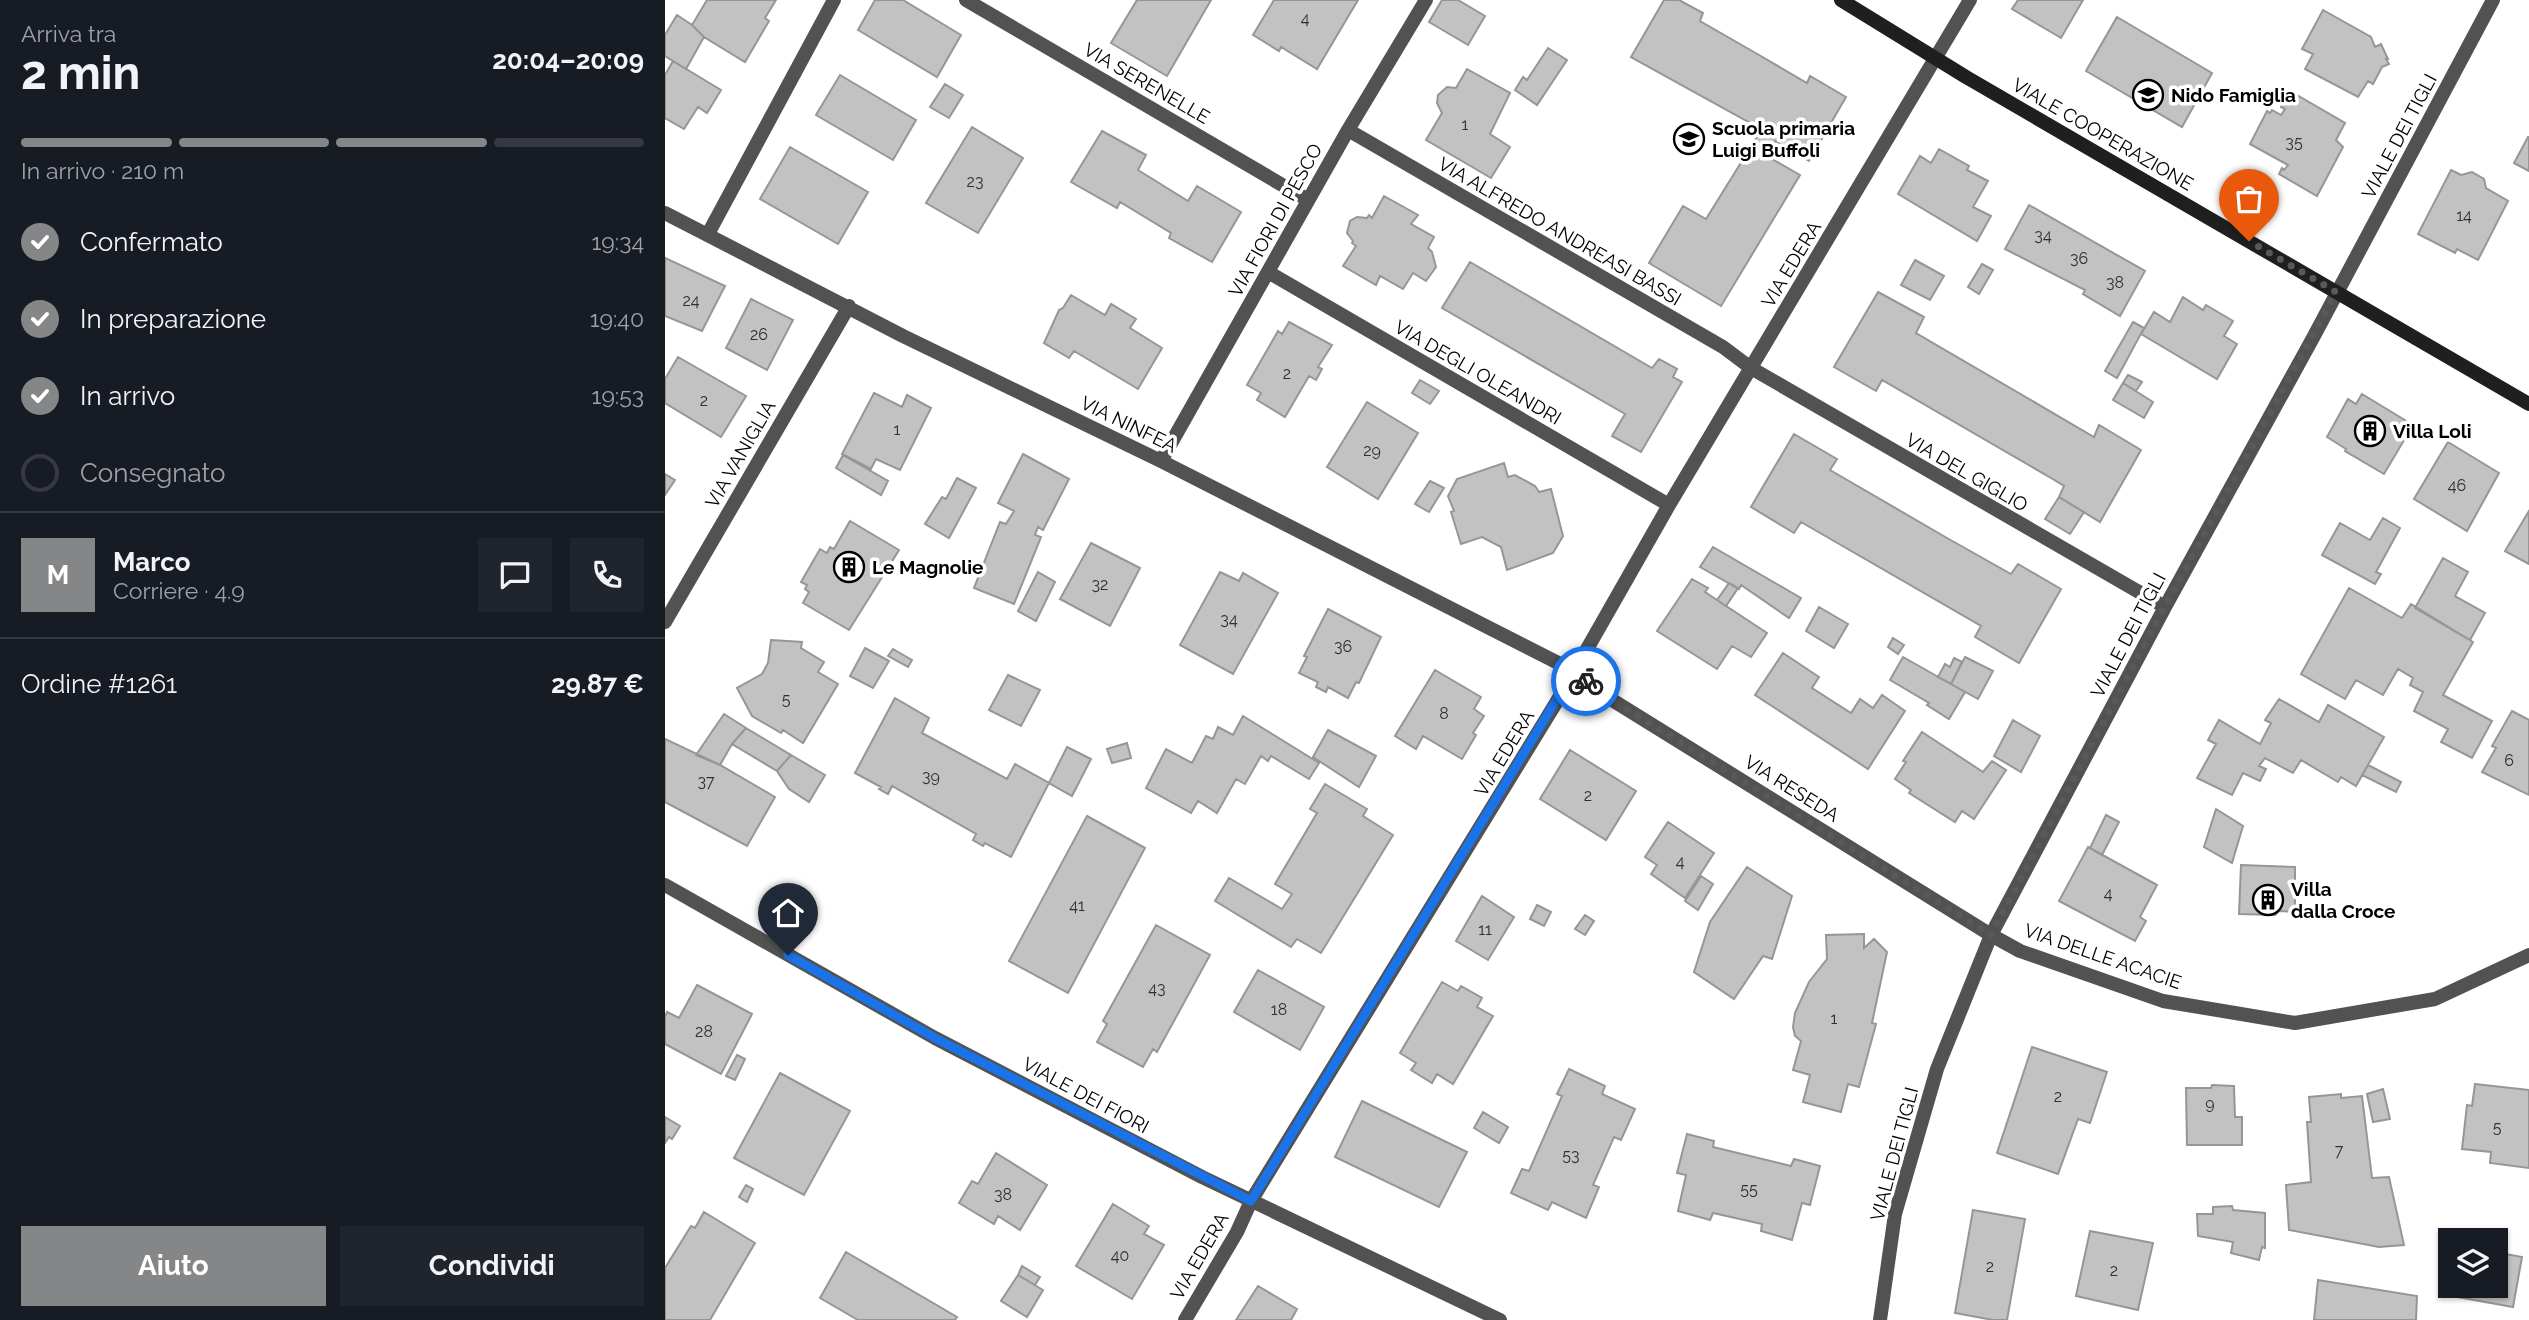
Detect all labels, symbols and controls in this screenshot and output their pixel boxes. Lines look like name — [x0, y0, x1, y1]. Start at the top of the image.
house number: 4 — [1301, 9, 1310, 28]
text: Arriva tra — [21, 20, 116, 47]
street label: VIA SERENELLE — [1080, 38, 1214, 128]
text: 20:04–20:09 — [492, 45, 644, 75]
text: 2 min — [21, 46, 140, 100]
street label: VIALE DEI TIGLI — [2357, 70, 2441, 202]
street label: VIALE COOPERAZIONE — [2009, 73, 2197, 195]
school or university icon: Nido Famiglia — [2131, 78, 2165, 112]
place label: Nido Famiglia — [2171, 84, 2296, 106]
house number: 1 — [1462, 115, 1469, 134]
place label: Scuola primaria Luigi Buffoli — [1712, 117, 1855, 161]
school or university icon: Scuola primaria Luigi Buffoli — [1672, 122, 1706, 156]
house number: 35 — [2285, 133, 2303, 152]
street label: VIA FIORI DI PESCO — [1224, 139, 1326, 301]
street label: VIA ALFREDO ANDREASI BASSI — [1435, 152, 1685, 310]
text: In arrivo · 210 m — [21, 157, 184, 184]
pin — [2219, 169, 2279, 241]
house number: 23 — [967, 172, 983, 191]
icon: bag — [2230, 180, 2268, 218]
house number: 14 — [2456, 206, 2472, 225]
street label: VIA EDERA — [1757, 217, 1825, 311]
icon: check — [21, 223, 59, 261]
house number: 34 — [2034, 226, 2052, 245]
text: Confermato — [80, 227, 223, 257]
text: 19:34 — [592, 228, 644, 255]
house number: 36 — [2070, 249, 2088, 268]
house number: 38 — [2106, 273, 2124, 292]
house number: 24 — [682, 291, 700, 310]
icon: check — [21, 300, 59, 338]
text: In preparazione — [80, 304, 266, 334]
text: 19:40 — [590, 305, 644, 332]
street label: VIA DEGLI OLEANDRI — [1391, 315, 1565, 429]
house number: 26 — [750, 325, 768, 344]
house number: 2 — [1283, 364, 1291, 383]
icon: check — [21, 377, 59, 415]
text: In arrivo — [80, 381, 175, 411]
text: 19:53 — [592, 382, 644, 409]
house number: 2 — [700, 391, 708, 410]
street label: VIA NINFEA — [1077, 391, 1181, 457]
street label: VIA VANIGLIA — [700, 396, 780, 512]
building icon: Villa Loli — [2353, 414, 2387, 448]
house number: 1 — [894, 420, 901, 439]
place label: Villa Loli — [2393, 420, 2472, 442]
street label: VIA DEL GIGLIO — [1902, 428, 2032, 516]
house number: 29 — [1363, 441, 1381, 460]
text: Consegnato — [80, 458, 226, 488]
house number: 46 — [2448, 476, 2466, 495]
button: chat — [478, 538, 552, 612]
button: phone — [570, 538, 644, 612]
text: Marco — [113, 547, 190, 577]
building icon: Le Magnolie — [832, 550, 866, 584]
place label: Le Magnolie — [872, 556, 983, 578]
text: M — [47, 560, 69, 590]
street label: VIALE DEI TIGLI — [2086, 569, 2170, 701]
house number: 32 — [1092, 575, 1108, 594]
text: Corriere · 4.9 — [113, 577, 245, 604]
house number: 34 — [1220, 610, 1238, 629]
house number: 36 — [1334, 637, 1352, 656]
courier — [1551, 646, 1621, 716]
icon: bike — [1567, 662, 1605, 700]
text: Ordine #1261 — [21, 669, 177, 699]
text: 29.87 € — [551, 669, 644, 699]
house number: 5 — [782, 690, 791, 709]
house number: 8 — [1439, 704, 1449, 723]
street label: VIA EDERA — [1470, 706, 1538, 800]
street label: VIA RESEDA — [1741, 750, 1844, 826]
house number: 6 — [2504, 751, 2514, 770]
house number: 39 — [922, 767, 940, 786]
house number: 37 — [697, 772, 715, 791]
house number: 2 — [1584, 786, 1592, 805]
house number: 4 — [1676, 852, 1685, 871]
place label: Villa dalla Croce — [2291, 878, 2395, 922]
pin — [758, 883, 818, 955]
building icon: Villa dalla Croce — [2251, 883, 2285, 917]
house number: 4 — [2104, 884, 2113, 903]
icon: home — [769, 894, 807, 932]
house number: 41 — [1069, 896, 1085, 915]
street label: VIA DELLE ACACIE — [2022, 919, 2184, 993]
house number: 11 — [1478, 920, 1492, 939]
house number: 43 — [1148, 979, 1166, 998]
house number: 18 — [1271, 1000, 1287, 1019]
house number: 1 — [1831, 1009, 1838, 1028]
house number: 28 — [695, 1022, 713, 1041]
street label: VIALE DEI FIORI — [1019, 1052, 1153, 1138]
street label: VIALE DEI TIGLI — [1866, 1085, 1922, 1223]
house number: 2 — [2054, 1087, 2062, 1106]
house number: 9 — [2205, 1094, 2215, 1113]
house number: 5 — [2493, 1118, 2502, 1137]
house number: 7 — [2335, 1141, 2344, 1160]
house number: 53 — [1562, 1146, 1580, 1165]
house number: 55 — [1740, 1180, 1758, 1199]
house number: 38 — [994, 1185, 1012, 1204]
street label: VIA EDERA — [1165, 1209, 1233, 1303]
button: Aiuto — [21, 1226, 326, 1306]
button: Condividi — [340, 1226, 644, 1306]
map controls — [2438, 1228, 2508, 1298]
button: layers — [2438, 1228, 2508, 1298]
house number: 40 — [1111, 1246, 1129, 1265]
house number: 2 — [1986, 1257, 1994, 1276]
house number: 2 — [2110, 1261, 2118, 1280]

